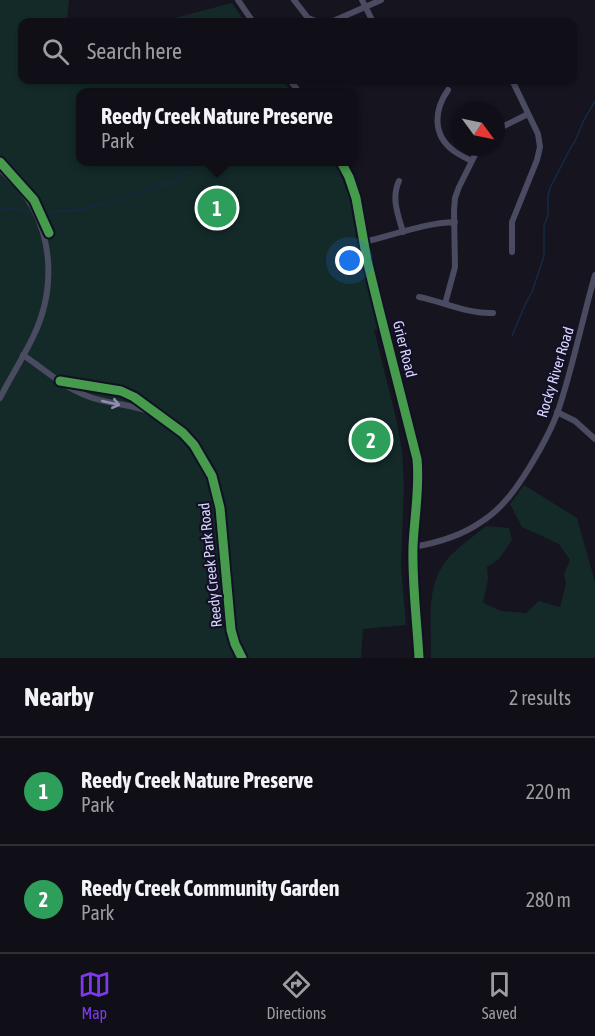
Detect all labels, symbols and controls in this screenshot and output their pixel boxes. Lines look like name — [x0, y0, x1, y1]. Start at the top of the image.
search box — [18, 18, 577, 84]
icon: search — [39, 35, 72, 68]
text: Search here — [87, 38, 182, 64]
popup — [76, 88, 358, 166]
north arrow — [451, 102, 505, 156]
text: Reedy Creek Nature Preserve — [101, 103, 333, 129]
text: Park — [101, 129, 134, 152]
pin: 1 — [198, 186, 236, 230]
your location — [335, 246, 364, 275]
street label: Grier Road — [390, 319, 420, 379]
street label: Rocky River Road — [533, 325, 577, 419]
one-way arrow — [101, 398, 121, 409]
pin: 2 — [352, 418, 391, 462]
street label: Reedy Creek Park Road — [195, 502, 225, 628]
text: Nearby — [24, 682, 94, 712]
text: 2 results — [509, 686, 571, 709]
text: Reedy Creek Nature Preserve — [81, 767, 313, 793]
text: 1 — [39, 780, 48, 803]
text: 220 m — [526, 780, 571, 803]
text: Park — [81, 793, 114, 816]
text: Reedy Creek Community Garden — [81, 875, 339, 901]
text: 2 — [39, 888, 48, 911]
text: 280 m — [526, 888, 571, 911]
text: Park — [81, 901, 114, 924]
tab: Map — [78, 968, 111, 1022]
tab: Directions — [266, 968, 326, 1022]
tab: Saved — [482, 968, 517, 1022]

